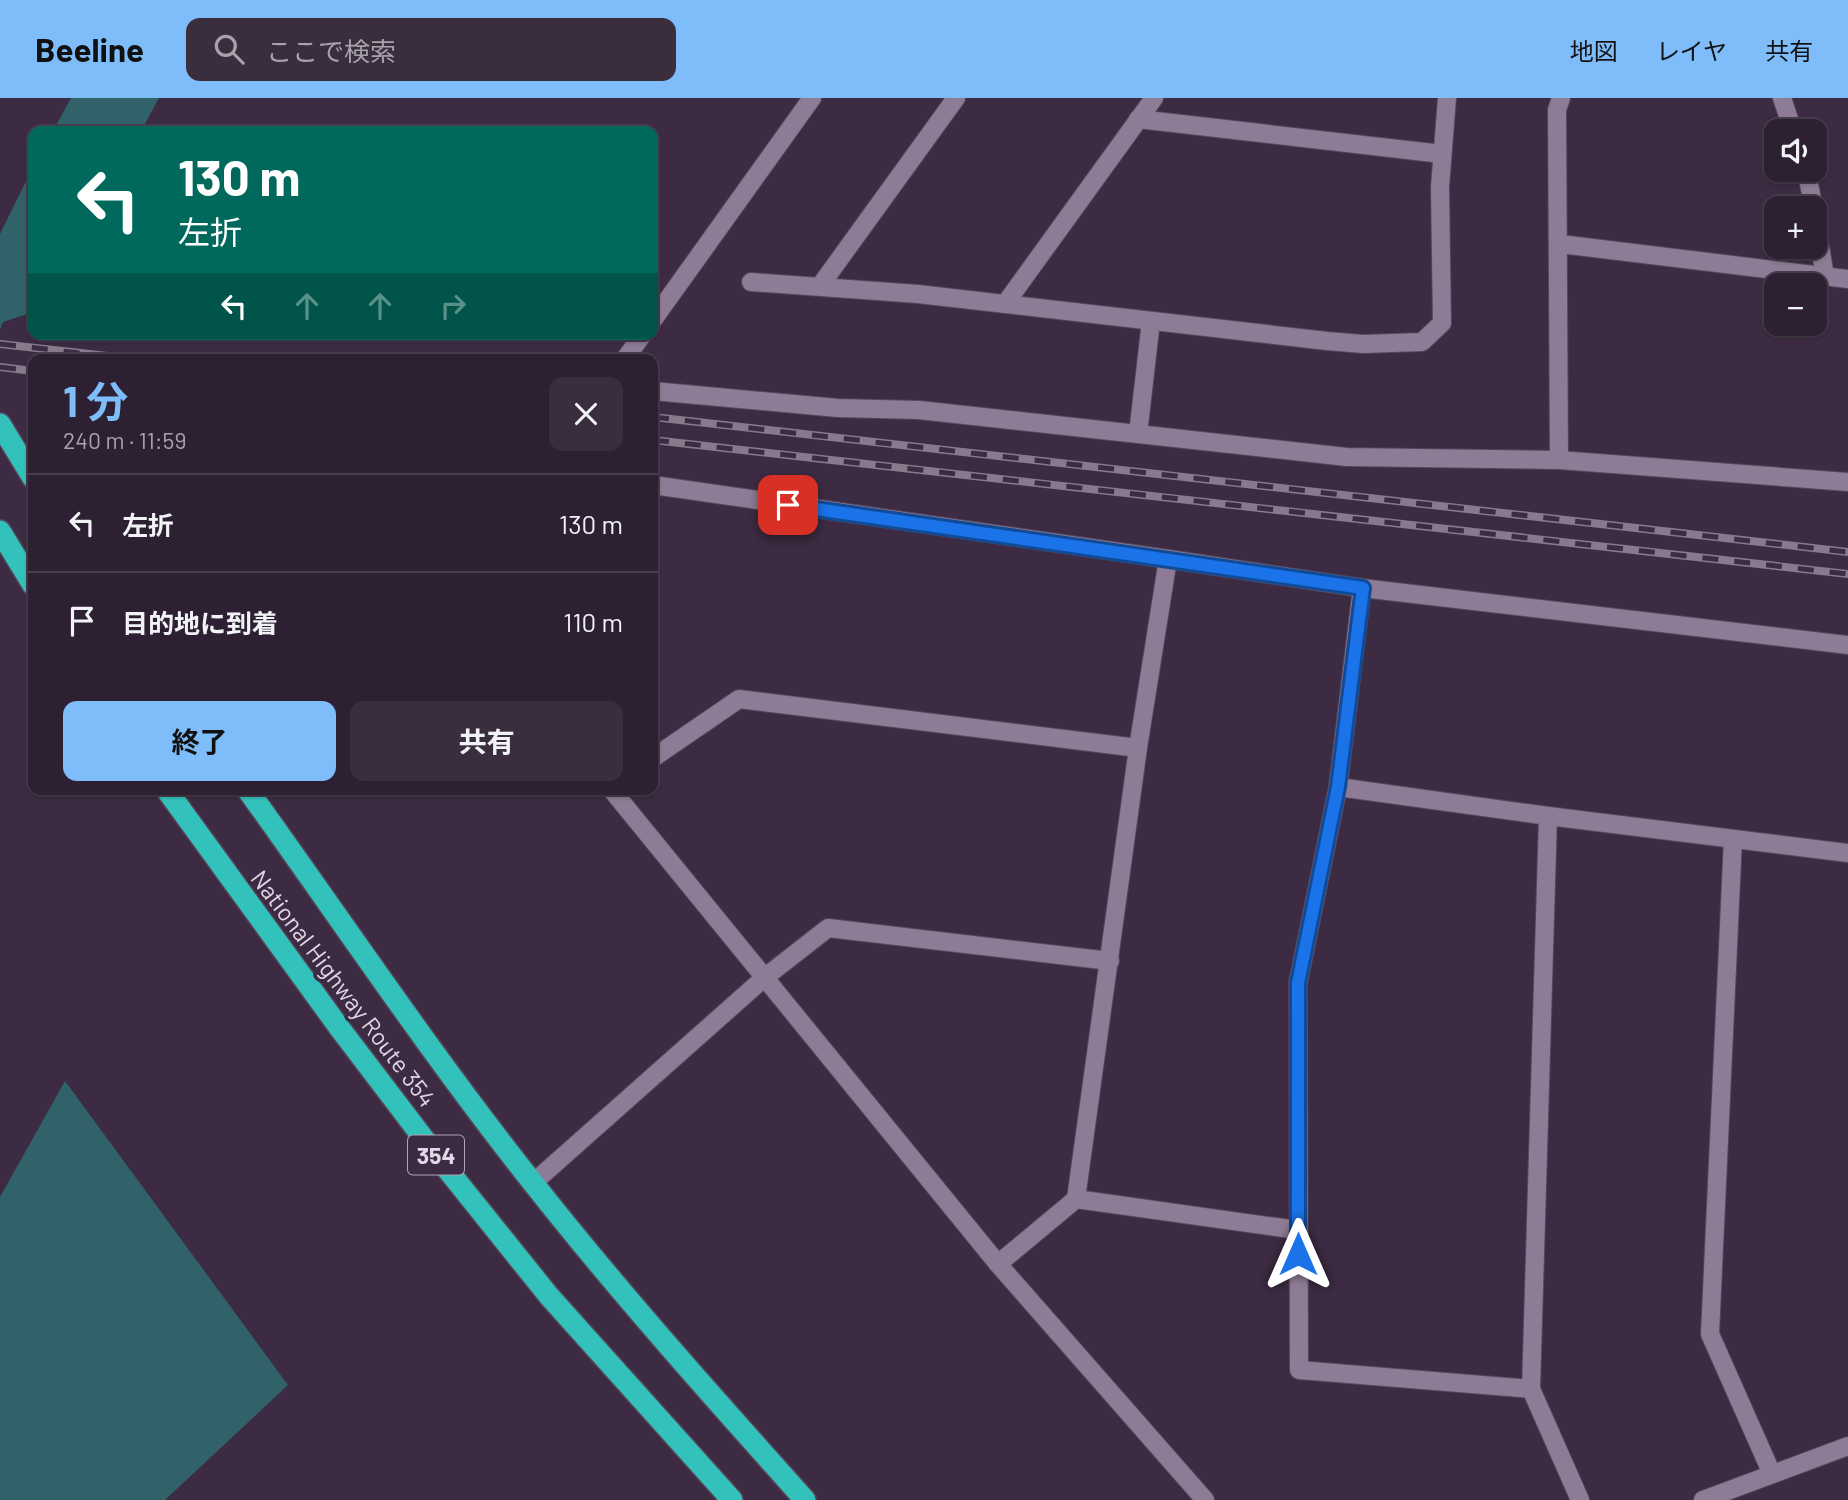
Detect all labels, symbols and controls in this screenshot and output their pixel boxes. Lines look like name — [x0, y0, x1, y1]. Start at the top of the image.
search box — [186, 18, 676, 81]
text: Beeline — [35, 29, 144, 69]
icon: search — [210, 30, 248, 68]
text: ここで検索 — [266, 35, 396, 66]
text: 地図 — [1570, 36, 1618, 65]
text: レイヤ — [1656, 36, 1727, 65]
text: 共有 — [1765, 36, 1813, 65]
map controls — [1764, 119, 1827, 336]
button: sound — [1764, 119, 1827, 182]
text: 130 m — [178, 147, 300, 206]
icon: left — [63, 154, 154, 245]
button: + — [1764, 196, 1827, 259]
text: 左折 — [178, 212, 242, 250]
button: − — [1764, 273, 1827, 336]
icon: left — [215, 287, 253, 325]
icon: ahead — [288, 287, 326, 325]
icon: ahead — [361, 287, 399, 325]
icon: right — [434, 287, 472, 325]
text: 1 分 — [63, 375, 128, 425]
button: close — [549, 377, 623, 451]
text: 240 m · 11:59 — [63, 426, 186, 454]
pin — [758, 475, 818, 535]
icon: arrive — [769, 486, 807, 524]
icon: left — [63, 504, 101, 542]
text: 130 m — [559, 508, 623, 539]
text: 左折 — [122, 509, 174, 540]
icon: arrive — [63, 602, 101, 640]
text: 110 m — [563, 606, 623, 637]
text: 目的地に到着 — [122, 607, 278, 638]
button: 終了 — [63, 701, 336, 781]
button: 共有 — [350, 701, 623, 781]
street label: National Highway Route 354 — [246, 864, 442, 1112]
road number: 354 — [408, 1136, 464, 1174]
position arrow — [1261, 1217, 1335, 1291]

